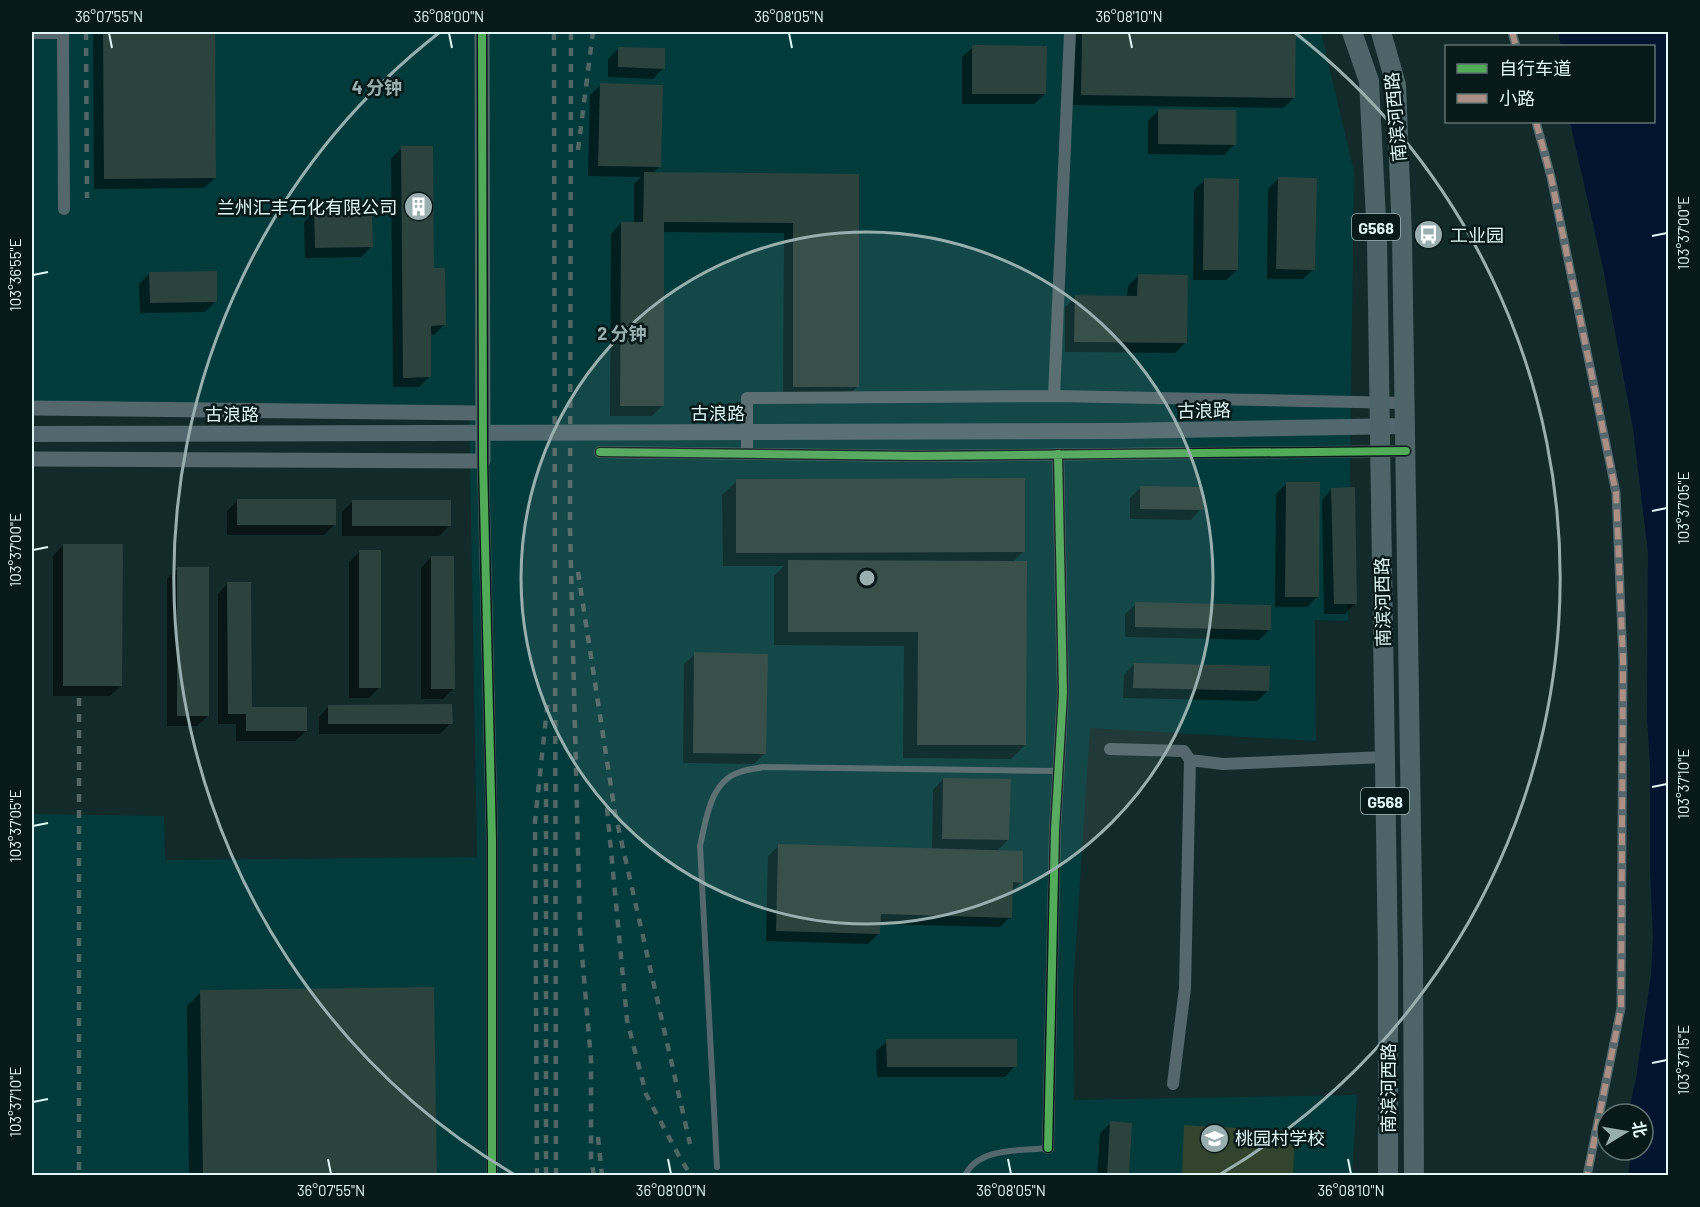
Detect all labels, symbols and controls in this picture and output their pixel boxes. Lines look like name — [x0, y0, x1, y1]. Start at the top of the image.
text: 36°07'55"N — [75, 7, 143, 25]
text: 36°08'00"N — [414, 7, 484, 25]
text: 36°08'05"N — [754, 7, 824, 25]
text: 36°08'10"N — [1095, 7, 1163, 25]
legend — [1445, 45, 1655, 123]
text: 自行车道 — [1499, 57, 1571, 79]
street label: 南滨河西路 — [1380, 71, 1410, 163]
text: 4 分钟 — [352, 76, 402, 98]
text: 小路 — [1499, 87, 1535, 109]
building icon: 兰州汇丰石化有限公司 — [402, 191, 434, 223]
place label: 兰州汇丰石化有限公司 — [217, 196, 397, 218]
text: 103°37'00"E — [1674, 196, 1692, 270]
road number: G568 — [1352, 214, 1400, 240]
bus stop icon: 工业园 — [1413, 219, 1445, 251]
place label: 工业园 — [1450, 224, 1504, 246]
text: 103°36'55"E — [6, 238, 24, 312]
text: 2 分钟 — [597, 322, 647, 344]
street label: 古浪路 — [1177, 399, 1231, 421]
street label: 古浪路 — [691, 402, 745, 424]
street label: 古浪路 — [205, 403, 259, 425]
text: 103°37'05"E — [1674, 471, 1692, 545]
text: 103°37'00"E — [6, 513, 24, 587]
street label: 南滨河西路 — [1370, 557, 1394, 647]
centre of rings — [857, 568, 877, 588]
text: 103°37'10"E — [1674, 749, 1692, 819]
road number: G568 — [1361, 788, 1409, 814]
text: 103°37'05"E — [6, 789, 24, 863]
text: 103°37'15"E — [1674, 1025, 1692, 1095]
street label: 南滨河西路 — [1377, 1043, 1399, 1133]
text: 103°37'10"E — [6, 1067, 24, 1137]
north arrow — [1595, 1102, 1655, 1162]
text: 北 — [1629, 1119, 1651, 1139]
school or university icon: 桃园村学校 — [1198, 1122, 1230, 1154]
place label: 桃园村学校 — [1235, 1127, 1325, 1149]
text: 36°07'55"N — [297, 1181, 365, 1199]
text: 36°08'00"N — [636, 1181, 706, 1199]
text: 36°08'05"N — [976, 1181, 1046, 1199]
text: 36°08'10"N — [1317, 1181, 1385, 1199]

